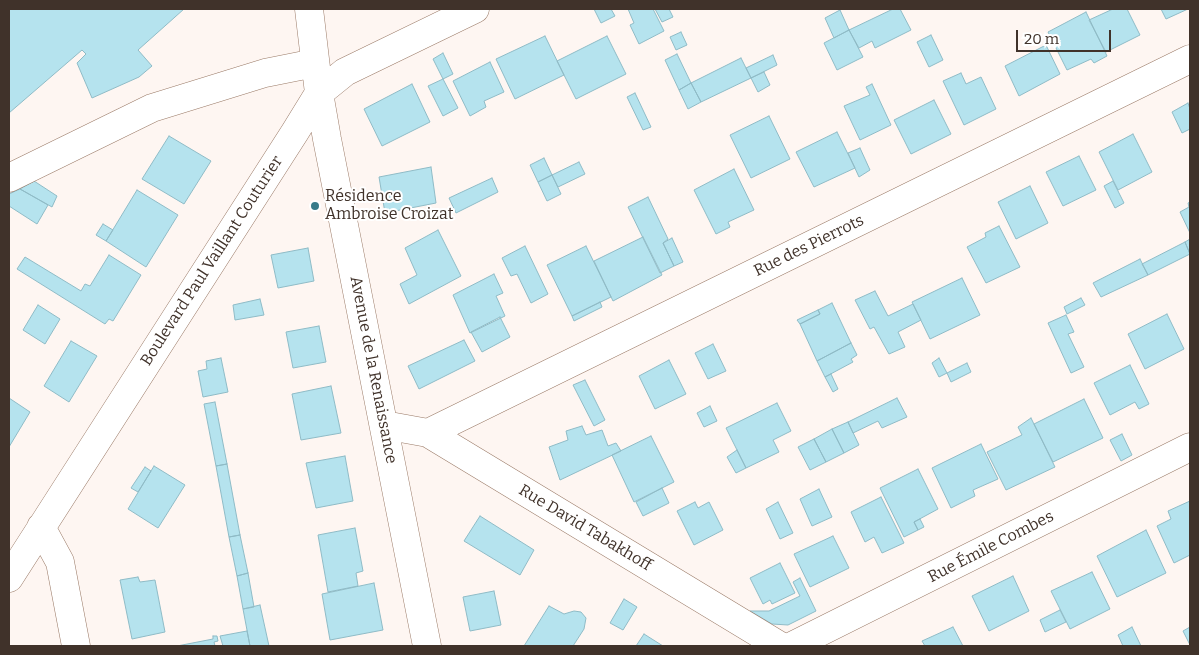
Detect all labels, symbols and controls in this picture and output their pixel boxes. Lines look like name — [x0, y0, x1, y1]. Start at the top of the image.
scale bar — [1019, 20, 1114, 52]
text: 20 m — [1024, 30, 1059, 48]
street label: Boulevard Paul Vaillant Couturier — [137, 152, 287, 370]
place label: Résidence Ambroise Croizat — [325, 187, 454, 225]
marker: Résidence Ambroise Croizat — [309, 200, 321, 212]
street label: Rue des Pierrots — [751, 211, 867, 281]
street label: Avenue de la Renaissance — [345, 275, 401, 465]
street label: Rue David Tabakhoff — [515, 481, 655, 575]
street label: Rue Émile Combes — [925, 507, 1057, 587]

